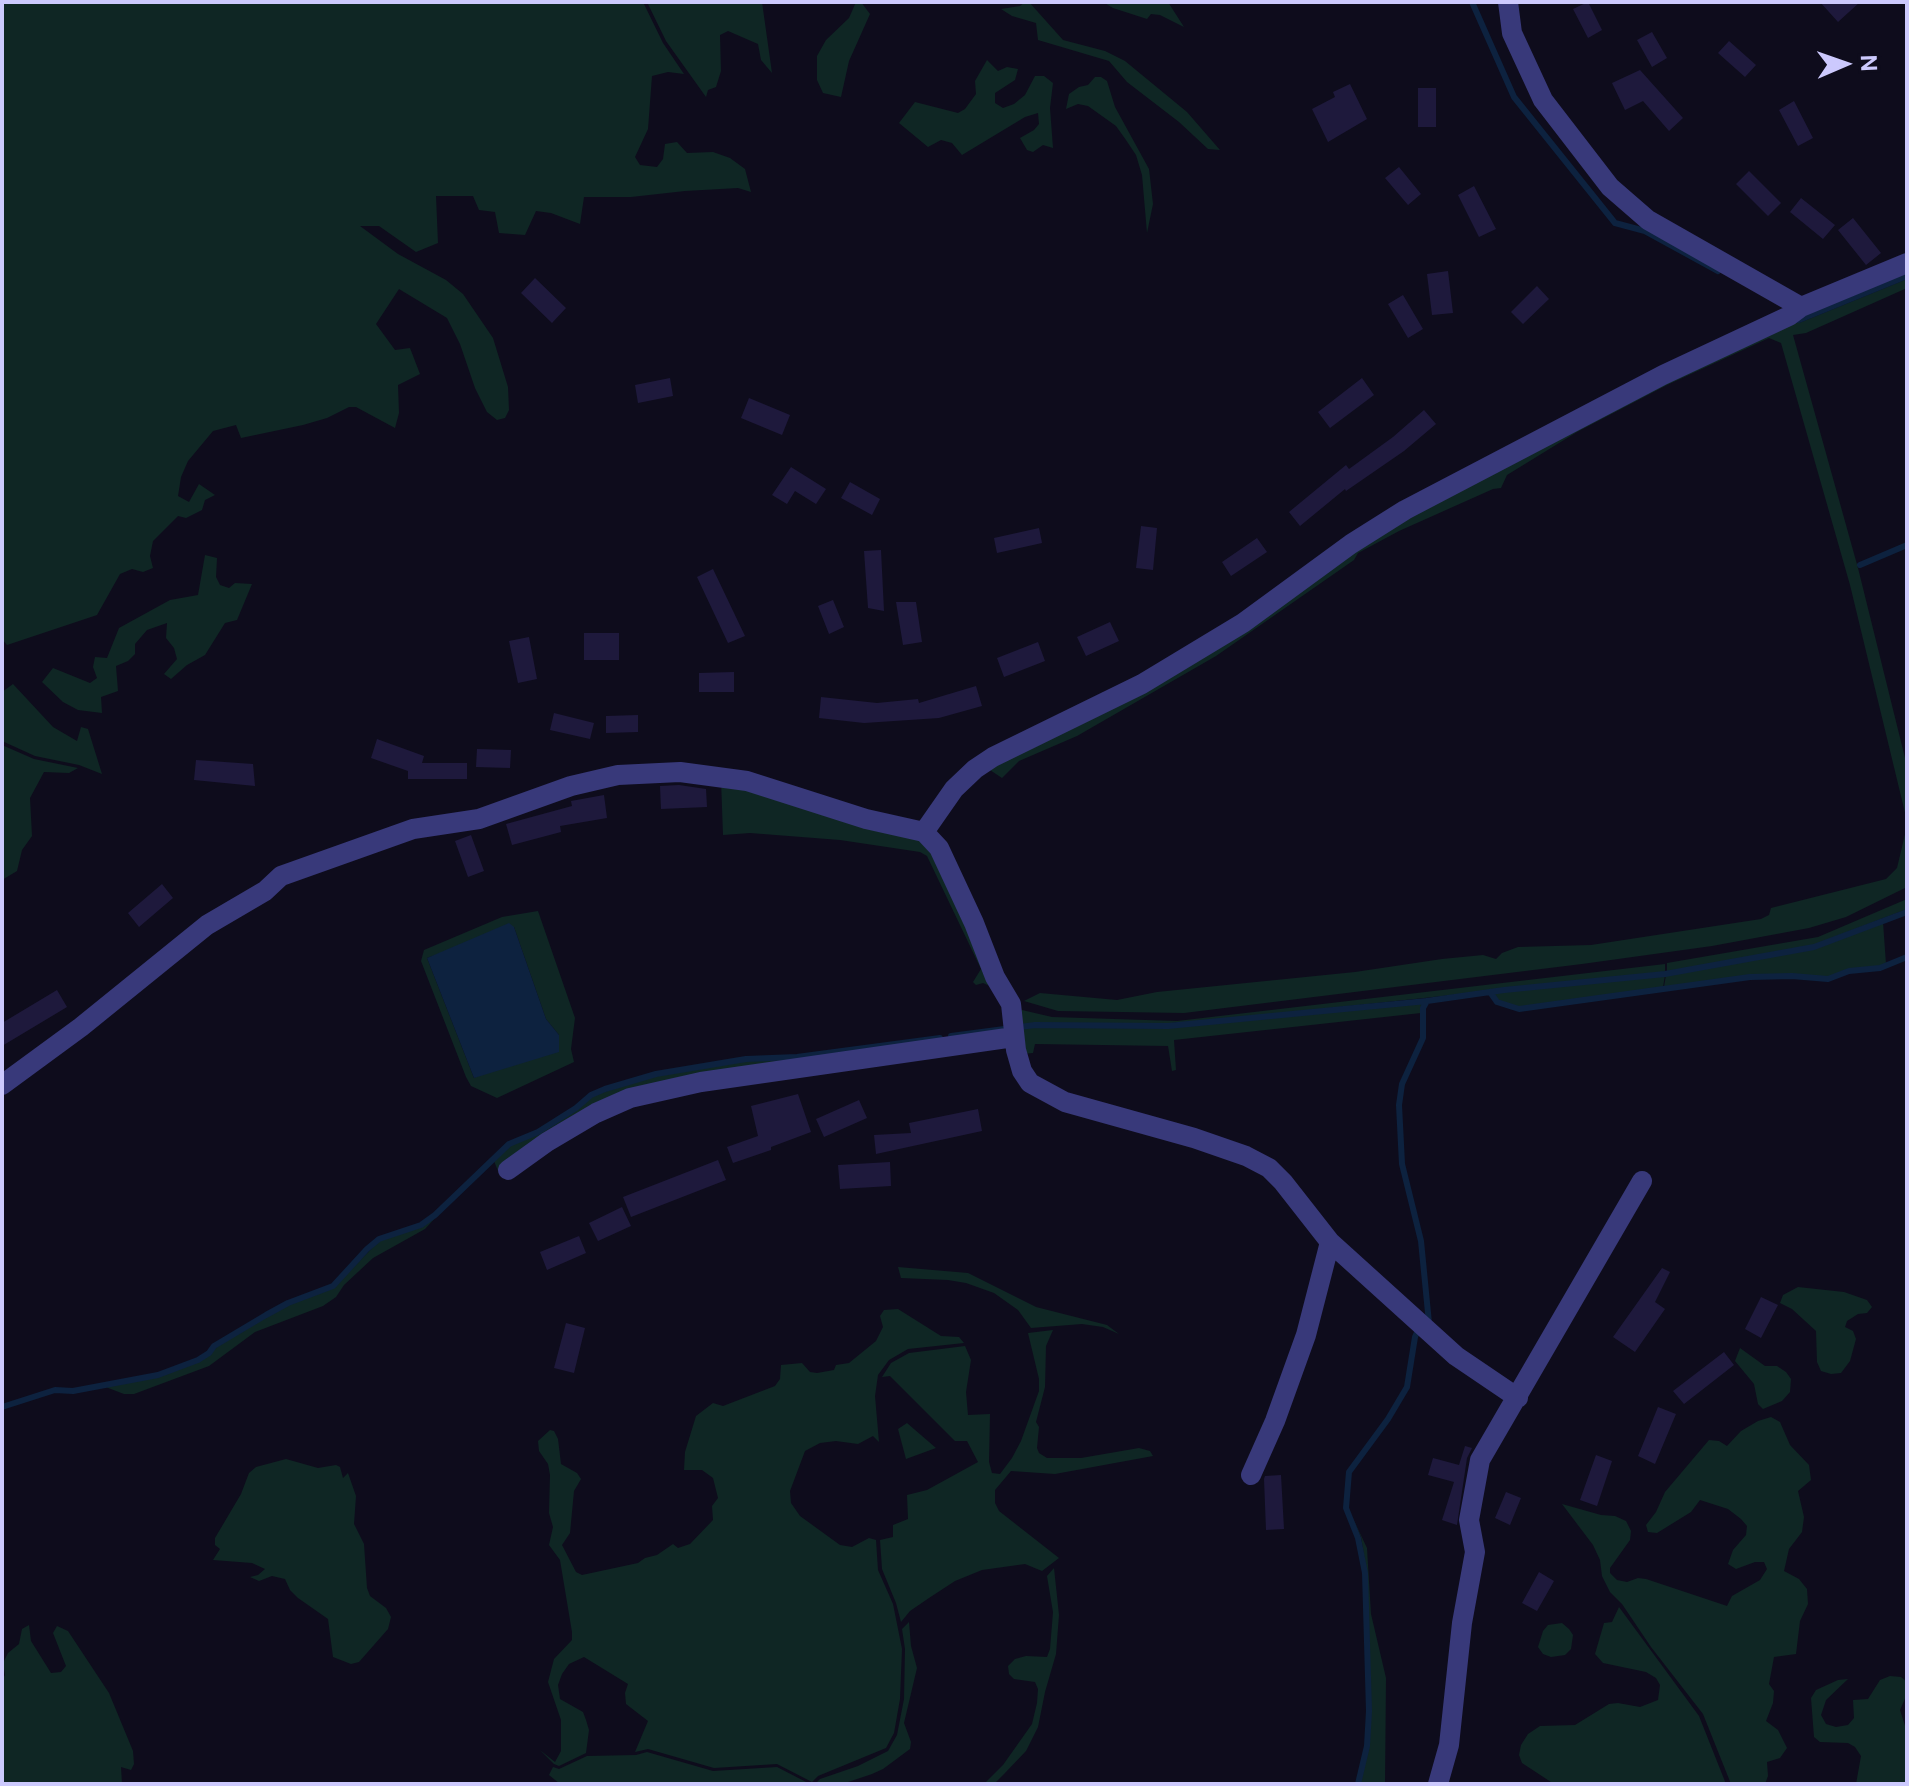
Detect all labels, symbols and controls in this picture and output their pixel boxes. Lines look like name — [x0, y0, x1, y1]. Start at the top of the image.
north arrow — [1805, 24, 1885, 104]
text: N — [1856, 54, 1882, 72]

